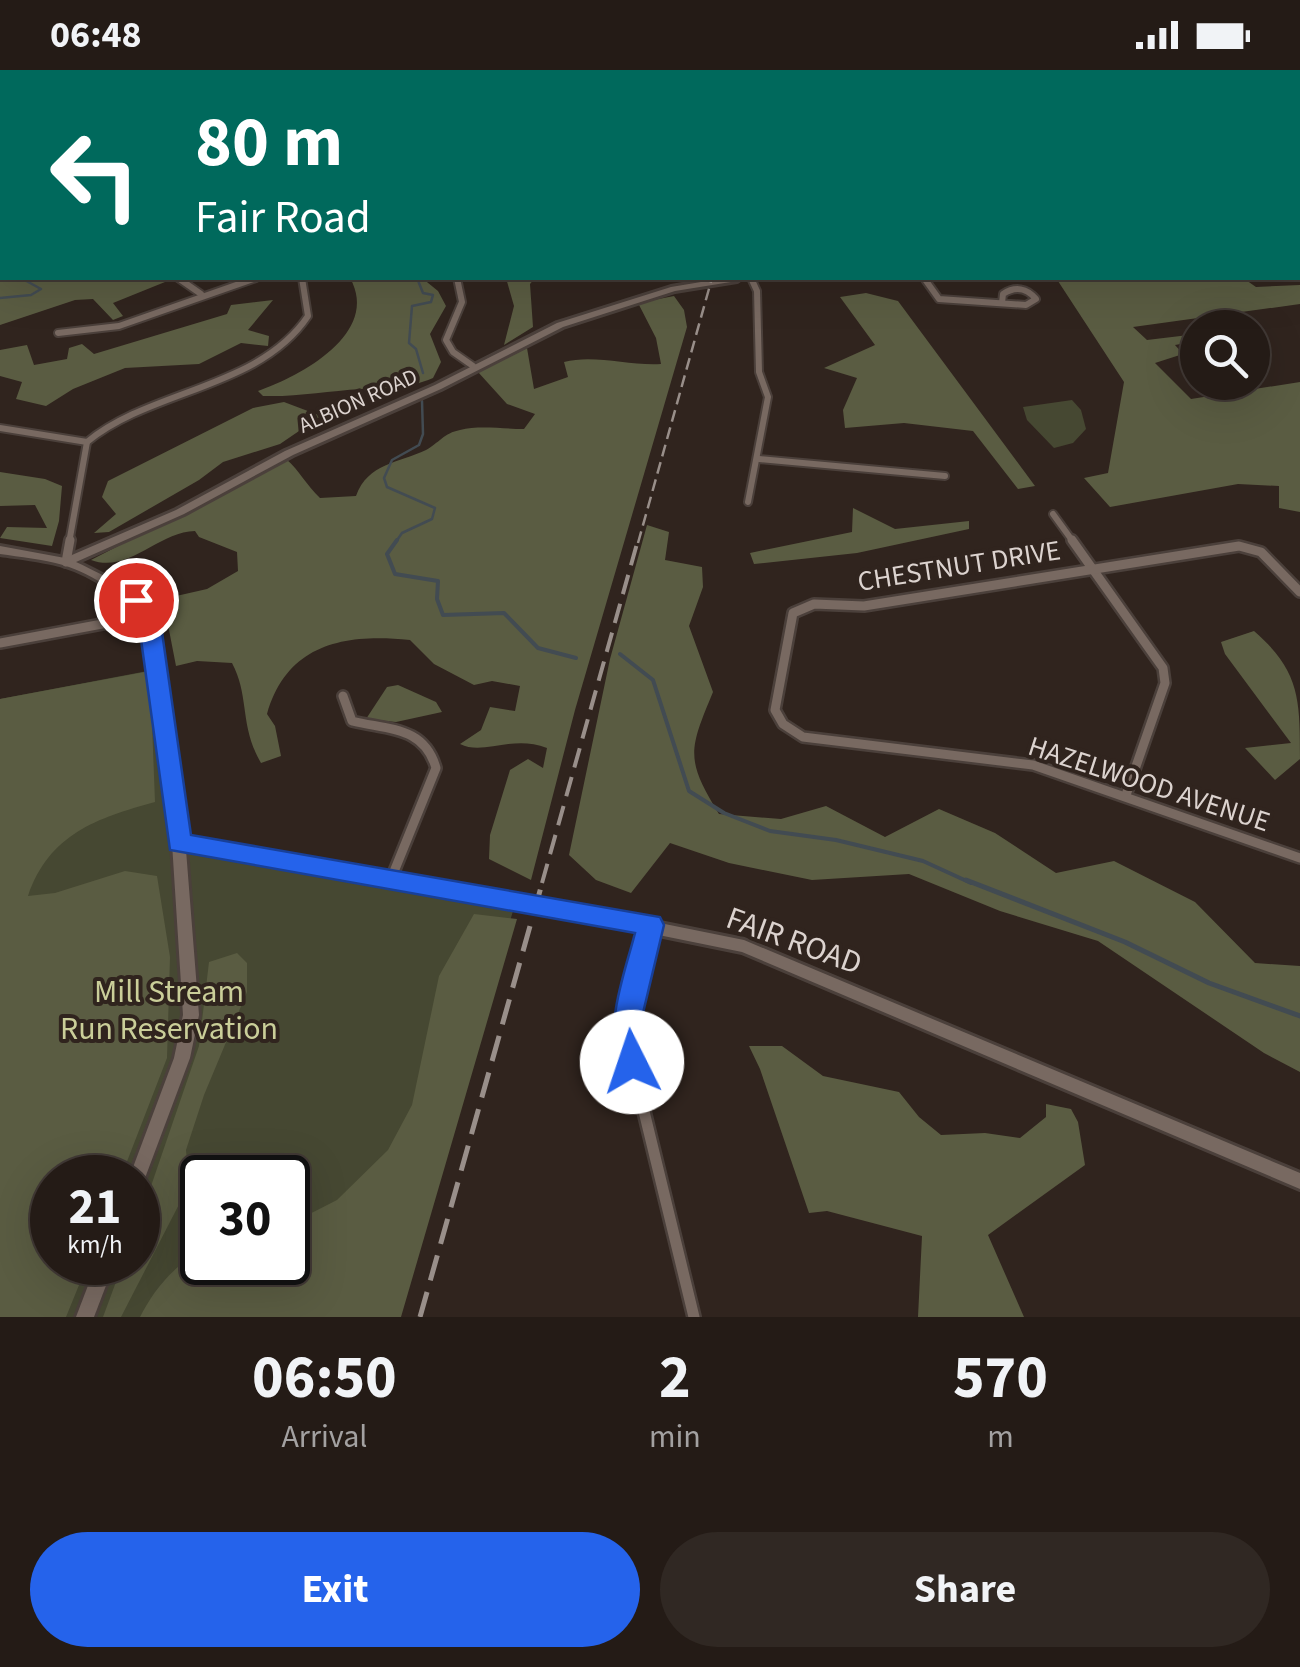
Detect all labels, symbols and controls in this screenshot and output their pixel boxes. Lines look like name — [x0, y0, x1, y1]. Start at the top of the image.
text: 06:48 — [50, 8, 142, 62]
text: 80 m — [195, 93, 343, 193]
icon: left — [30, 110, 160, 240]
text: Fair Road — [195, 186, 371, 250]
map controls — [1180, 310, 1270, 400]
button: search — [1180, 310, 1270, 400]
street label: ALBION ROAD — [293, 361, 423, 441]
street label: CHESTNUT DRIVE — [855, 530, 1063, 602]
pin — [94, 558, 179, 643]
icon: arrive — [109, 573, 164, 628]
street label: HAZELWOOD AVENUE — [1023, 726, 1275, 842]
street label: FAIR ROAD — [720, 895, 868, 987]
park label: Mill Stream Run Reservation — [60, 969, 278, 1052]
position arrow — [580, 1010, 684, 1114]
speed limit sign: 30 — [180, 1155, 310, 1285]
text: 21 — [69, 1172, 121, 1243]
text: km/h — [67, 1227, 123, 1263]
text: 06:50 — [252, 1336, 397, 1421]
text: 2 — [659, 1336, 691, 1421]
text: 570 — [953, 1336, 1048, 1421]
text: Arrival — [281, 1414, 367, 1460]
text: min — [649, 1414, 701, 1460]
text: m — [987, 1414, 1014, 1460]
button: Exit — [30, 1532, 640, 1647]
button: Share — [660, 1532, 1270, 1647]

